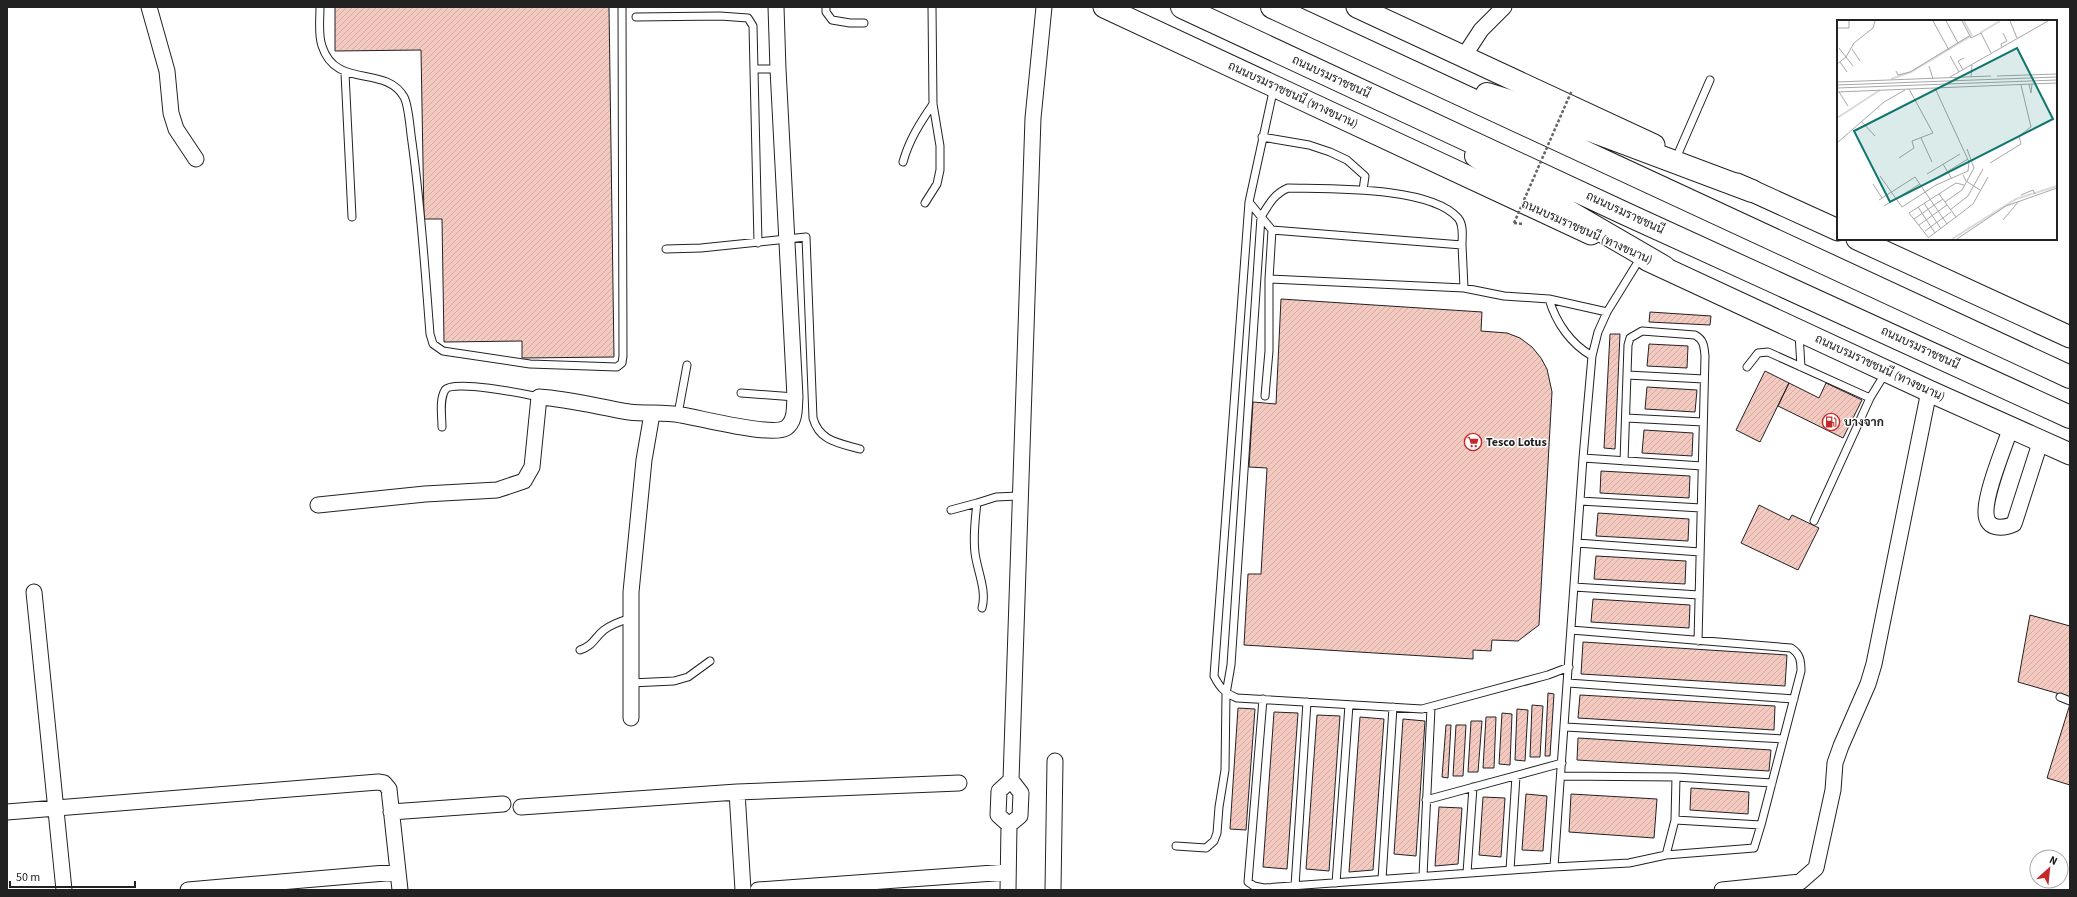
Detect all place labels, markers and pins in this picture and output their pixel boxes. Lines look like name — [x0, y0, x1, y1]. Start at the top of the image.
fuel station icon: บางจาก — [1821, 412, 1841, 432]
place label: บางจาก — [1844, 414, 1884, 431]
supermarket icon: Tesco Lotus — [1463, 432, 1483, 452]
place label: Tesco Lotus — [1486, 434, 1547, 451]

